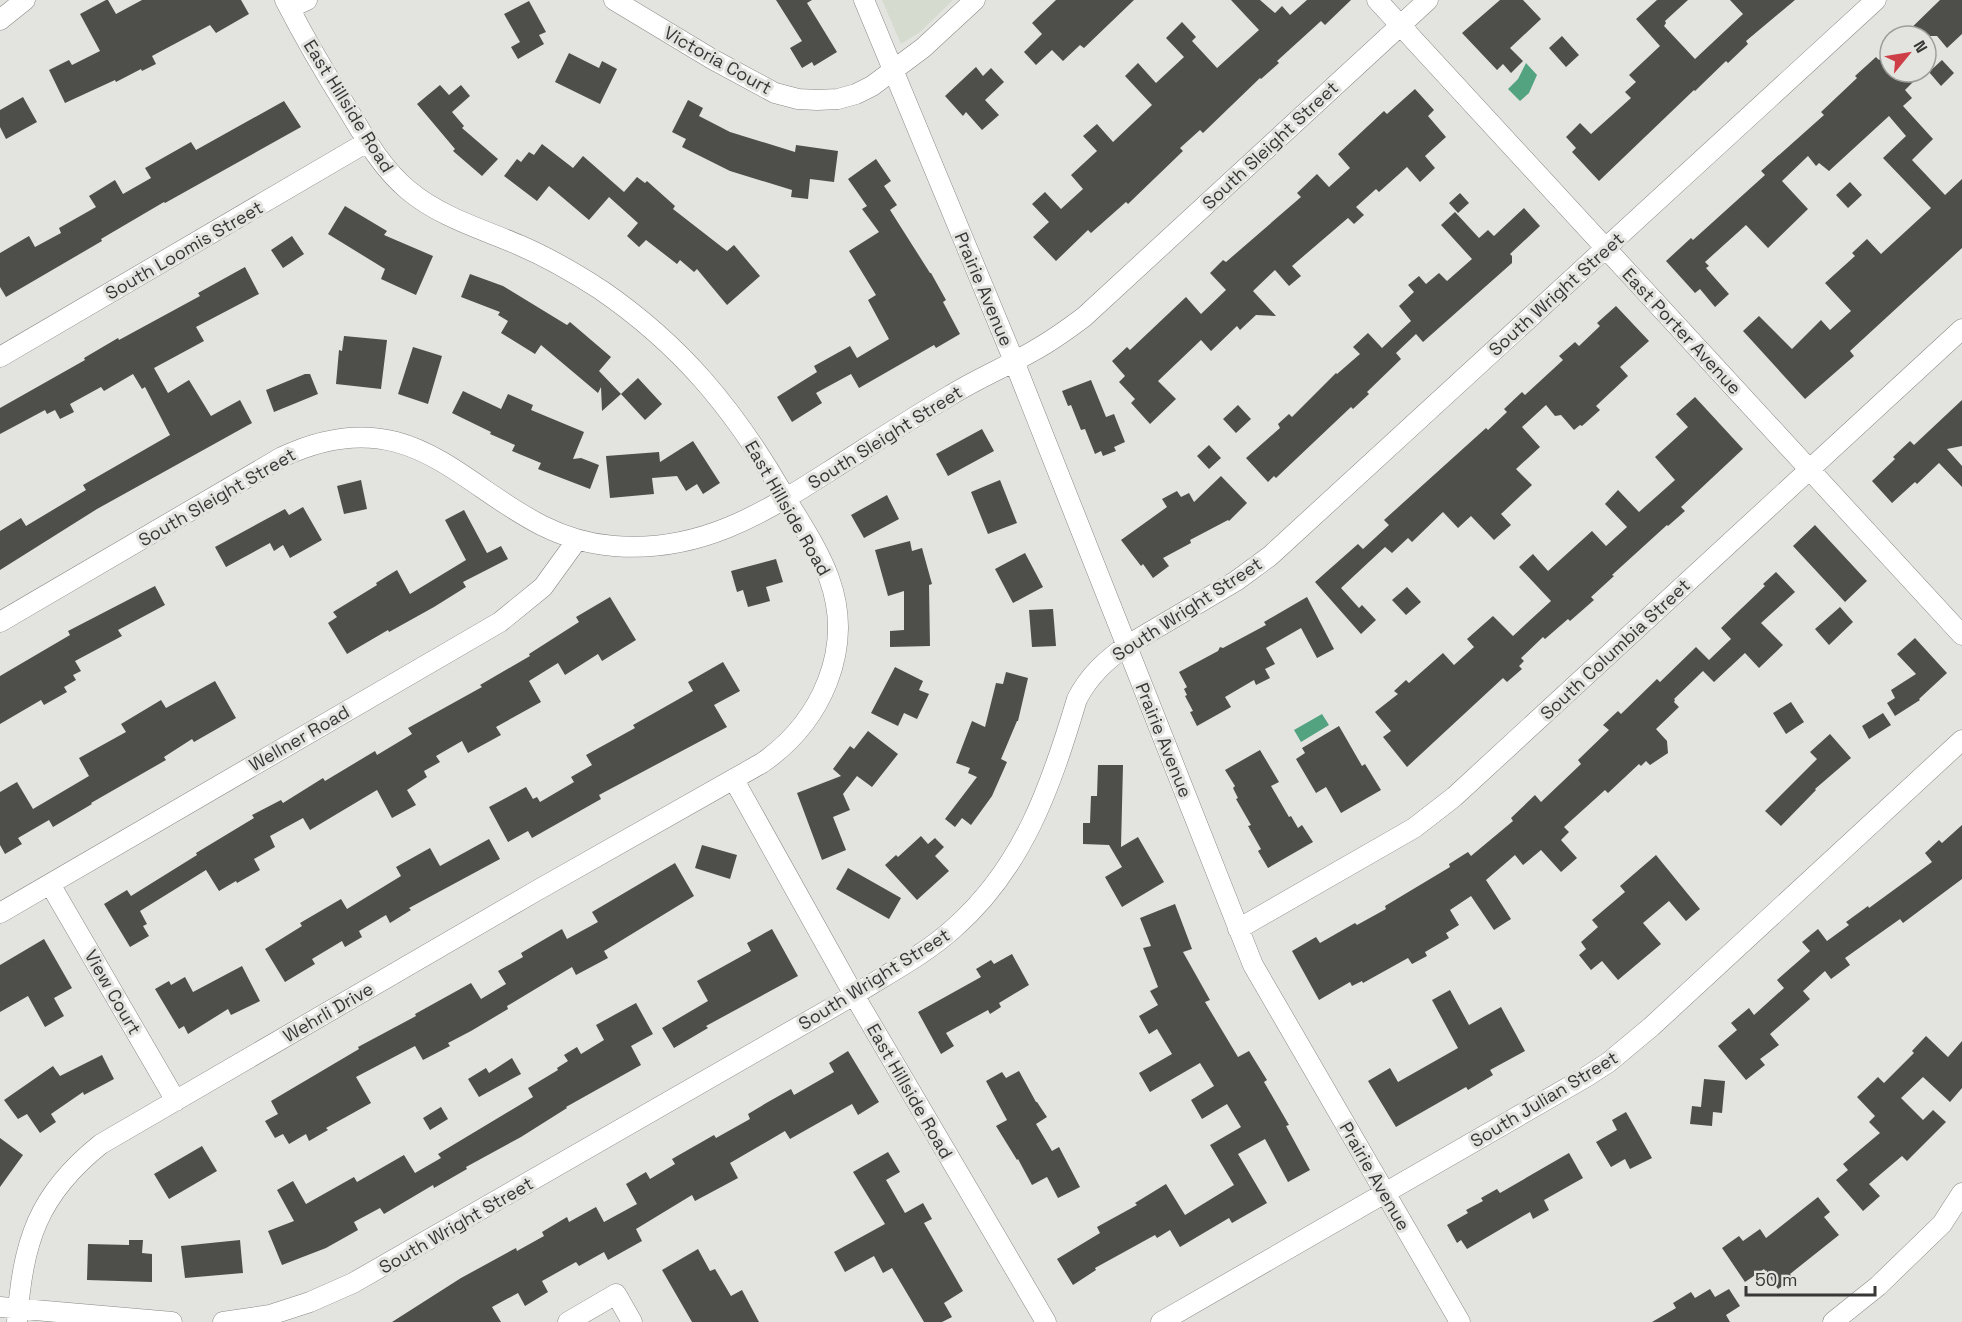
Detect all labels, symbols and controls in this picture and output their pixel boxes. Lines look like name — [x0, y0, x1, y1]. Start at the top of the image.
street label: Victoria Court — [660, 21, 776, 99]
north arrow — [1878, 24, 1938, 84]
street label: East Hillside Road — [299, 35, 399, 177]
text: N — [1909, 37, 1932, 57]
street label: South Sleight Street — [1197, 76, 1343, 214]
street label: South Loomis Street — [101, 196, 267, 304]
street label: South Wright Street — [1484, 227, 1628, 361]
street label: Prairie Avenue — [950, 228, 1018, 350]
street label: East Porter Avenue — [1618, 263, 1746, 399]
street label: South Sleight Street — [803, 380, 967, 494]
street label: East Hillside Road — [740, 436, 836, 580]
street label: South Sleight Street — [134, 443, 300, 551]
street label: South Wright Street — [1108, 552, 1266, 666]
street label: South Columbia Street — [1535, 574, 1695, 724]
street label: Prairie Avenue — [1131, 679, 1197, 801]
street label: Wellner Road — [245, 700, 353, 776]
street label: South Wright Street — [794, 923, 954, 1035]
street label: View Court — [80, 946, 146, 1038]
street label: Wehrli Drive — [279, 977, 377, 1047]
street label: East Hillside Road — [862, 1019, 958, 1163]
street label: South Julian Street — [1466, 1046, 1622, 1152]
street label: Prairie Avenue — [1335, 1117, 1415, 1235]
street label: South Wright Street — [375, 1172, 537, 1278]
scale bar — [1746, 1259, 1875, 1297]
text: 50 m — [1755, 1268, 1797, 1291]

